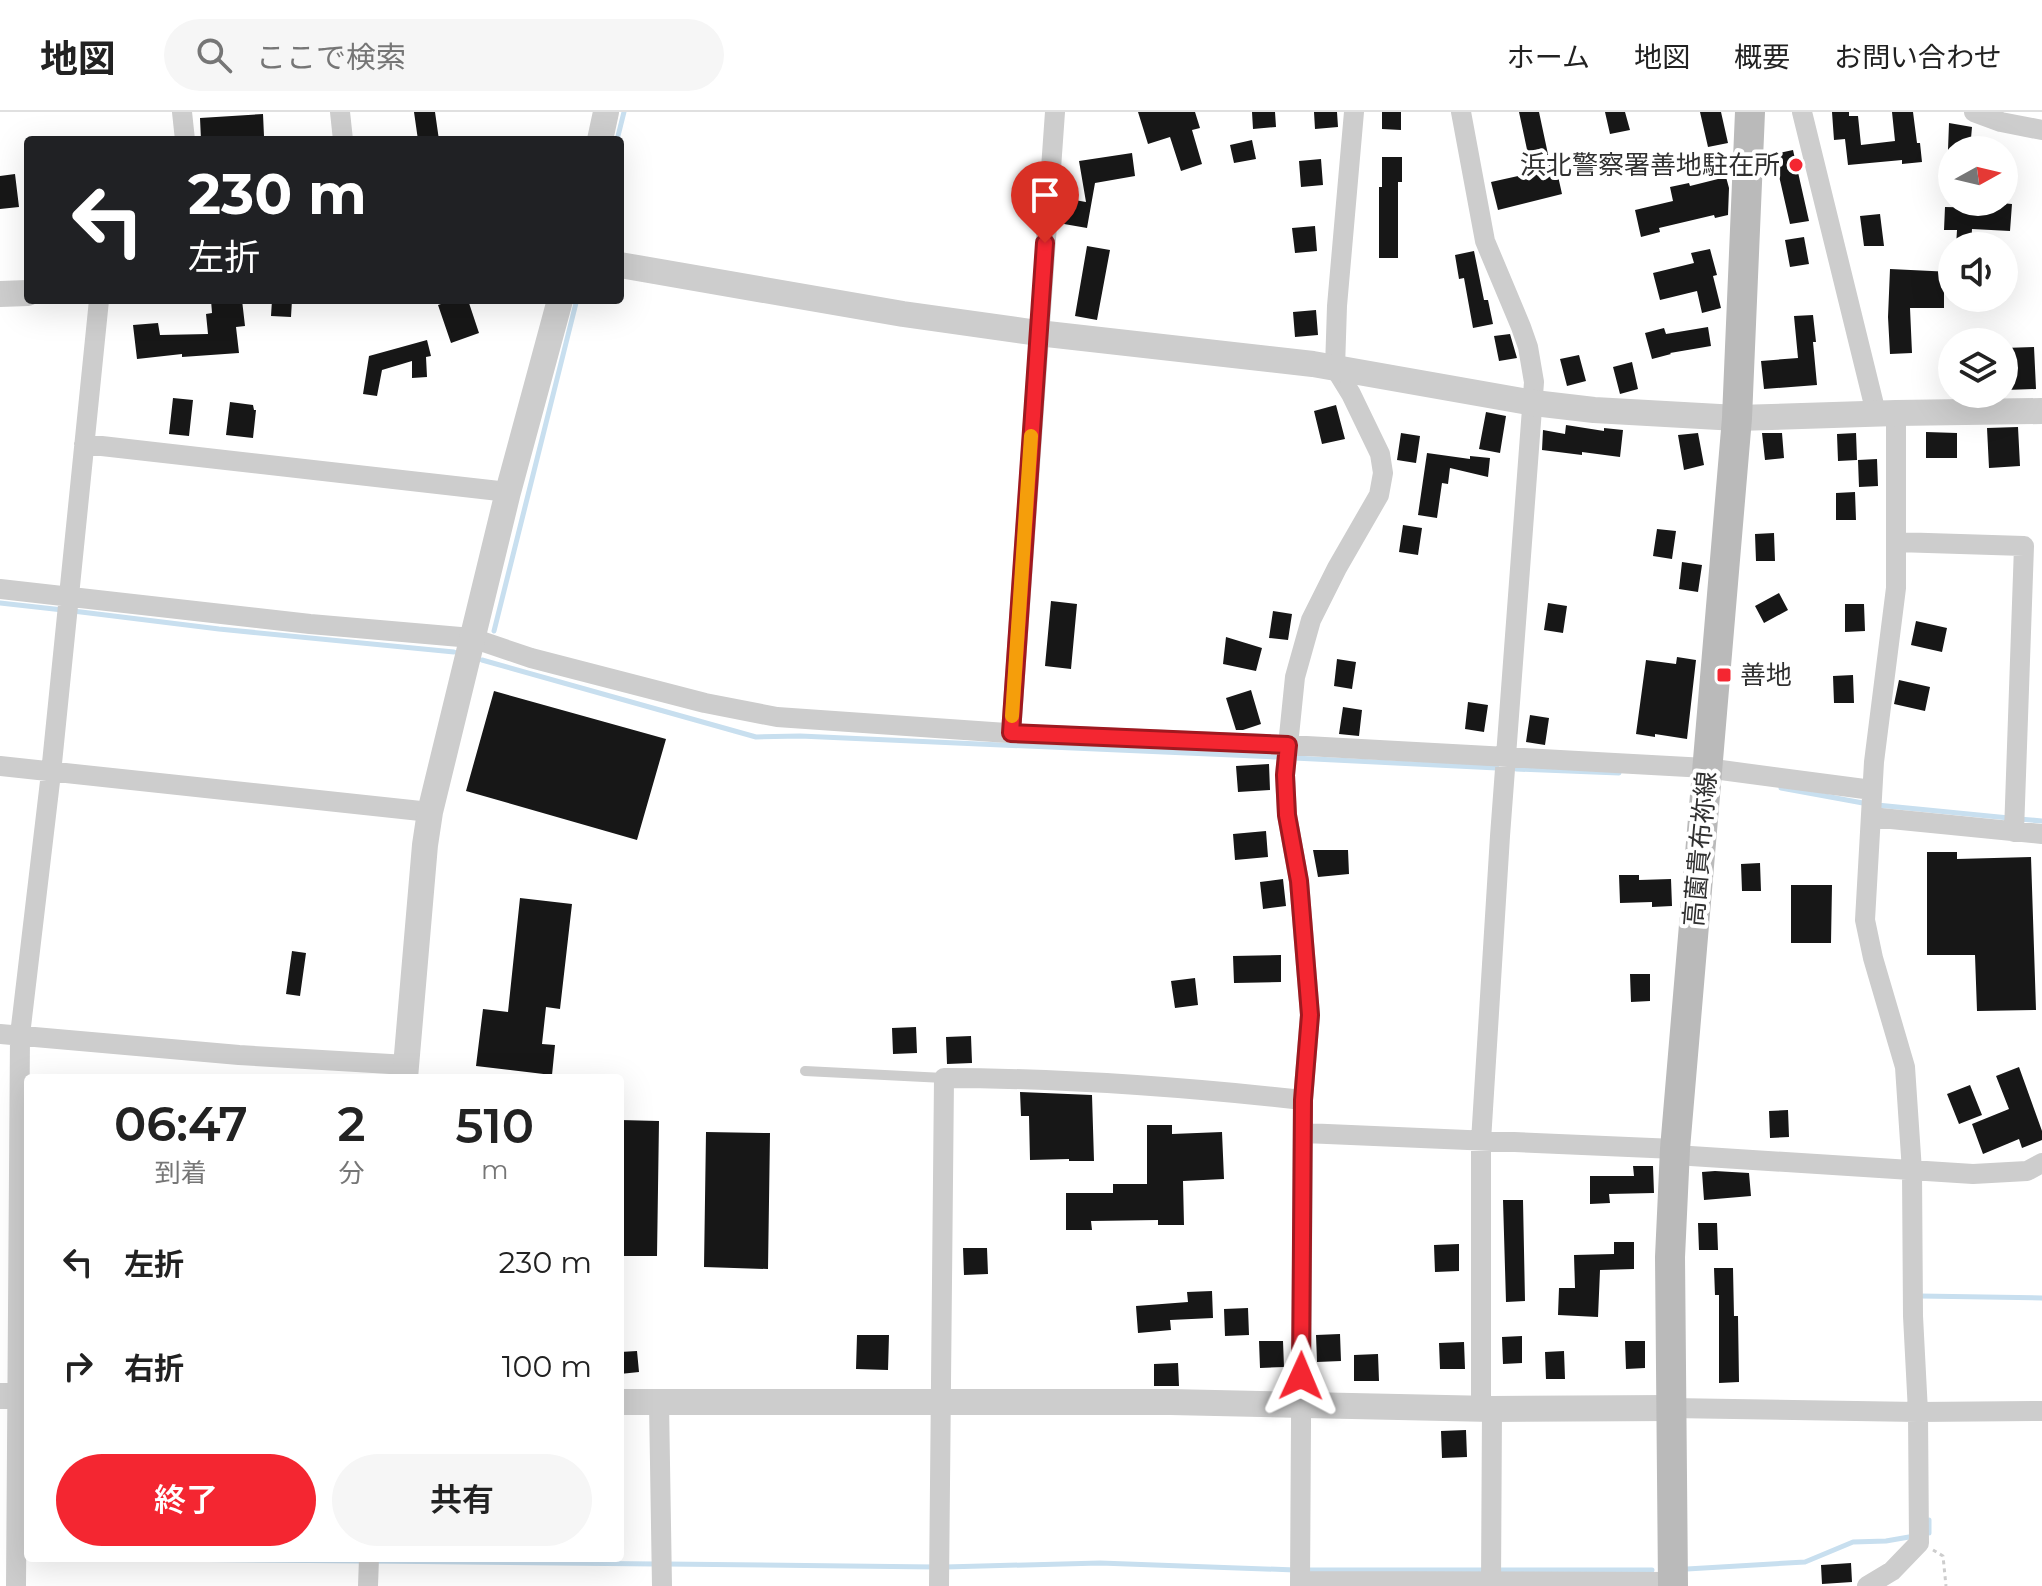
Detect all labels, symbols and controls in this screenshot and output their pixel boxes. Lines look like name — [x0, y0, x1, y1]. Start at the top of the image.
search box — [164, 19, 724, 91]
icon: search — [192, 33, 236, 77]
text: 地図 — [40, 35, 116, 82]
text: ここで検索 — [256, 39, 406, 76]
text: ホーム — [1507, 40, 1590, 74]
text: 地図 — [1634, 40, 1690, 74]
text: 概要 — [1734, 40, 1790, 74]
text: お問い合わせ — [1834, 40, 2002, 74]
north arrow — [1938, 136, 2018, 216]
map controls — [1938, 136, 2018, 408]
place label: 浜北警察署善地駐在所 — [1520, 149, 1780, 181]
marker: 浜北警察署善地駐在所 — [1787, 156, 1805, 174]
text: 230 m — [188, 160, 367, 228]
pin — [1011, 161, 1079, 243]
icon: left — [56, 168, 160, 272]
icon: arrive — [1023, 173, 1067, 217]
button: sound — [1938, 232, 2018, 312]
text: 左折 — [188, 235, 260, 279]
button: layers — [1938, 328, 2018, 408]
place label: 善地 — [1740, 659, 1792, 691]
marker: 善地 — [1715, 666, 1733, 684]
street label: 高薗貴布祢線 — [1677, 770, 1723, 928]
text: 06:47 — [114, 1095, 248, 1153]
text: 2 — [338, 1095, 366, 1153]
text: 510 — [455, 1097, 534, 1155]
text: m — [481, 1154, 509, 1186]
text: 到着 — [155, 1157, 207, 1189]
text: 分 — [339, 1157, 365, 1189]
icon: left — [56, 1240, 100, 1284]
text: 230 m — [498, 1244, 592, 1281]
text: 左折 — [124, 1246, 184, 1283]
position arrow — [1259, 1334, 1343, 1418]
icon: right — [56, 1344, 100, 1388]
text: 100 m — [502, 1348, 592, 1385]
text: 右折 — [124, 1350, 184, 1387]
button: 終了 — [56, 1454, 316, 1546]
button: 共有 — [332, 1454, 592, 1546]

